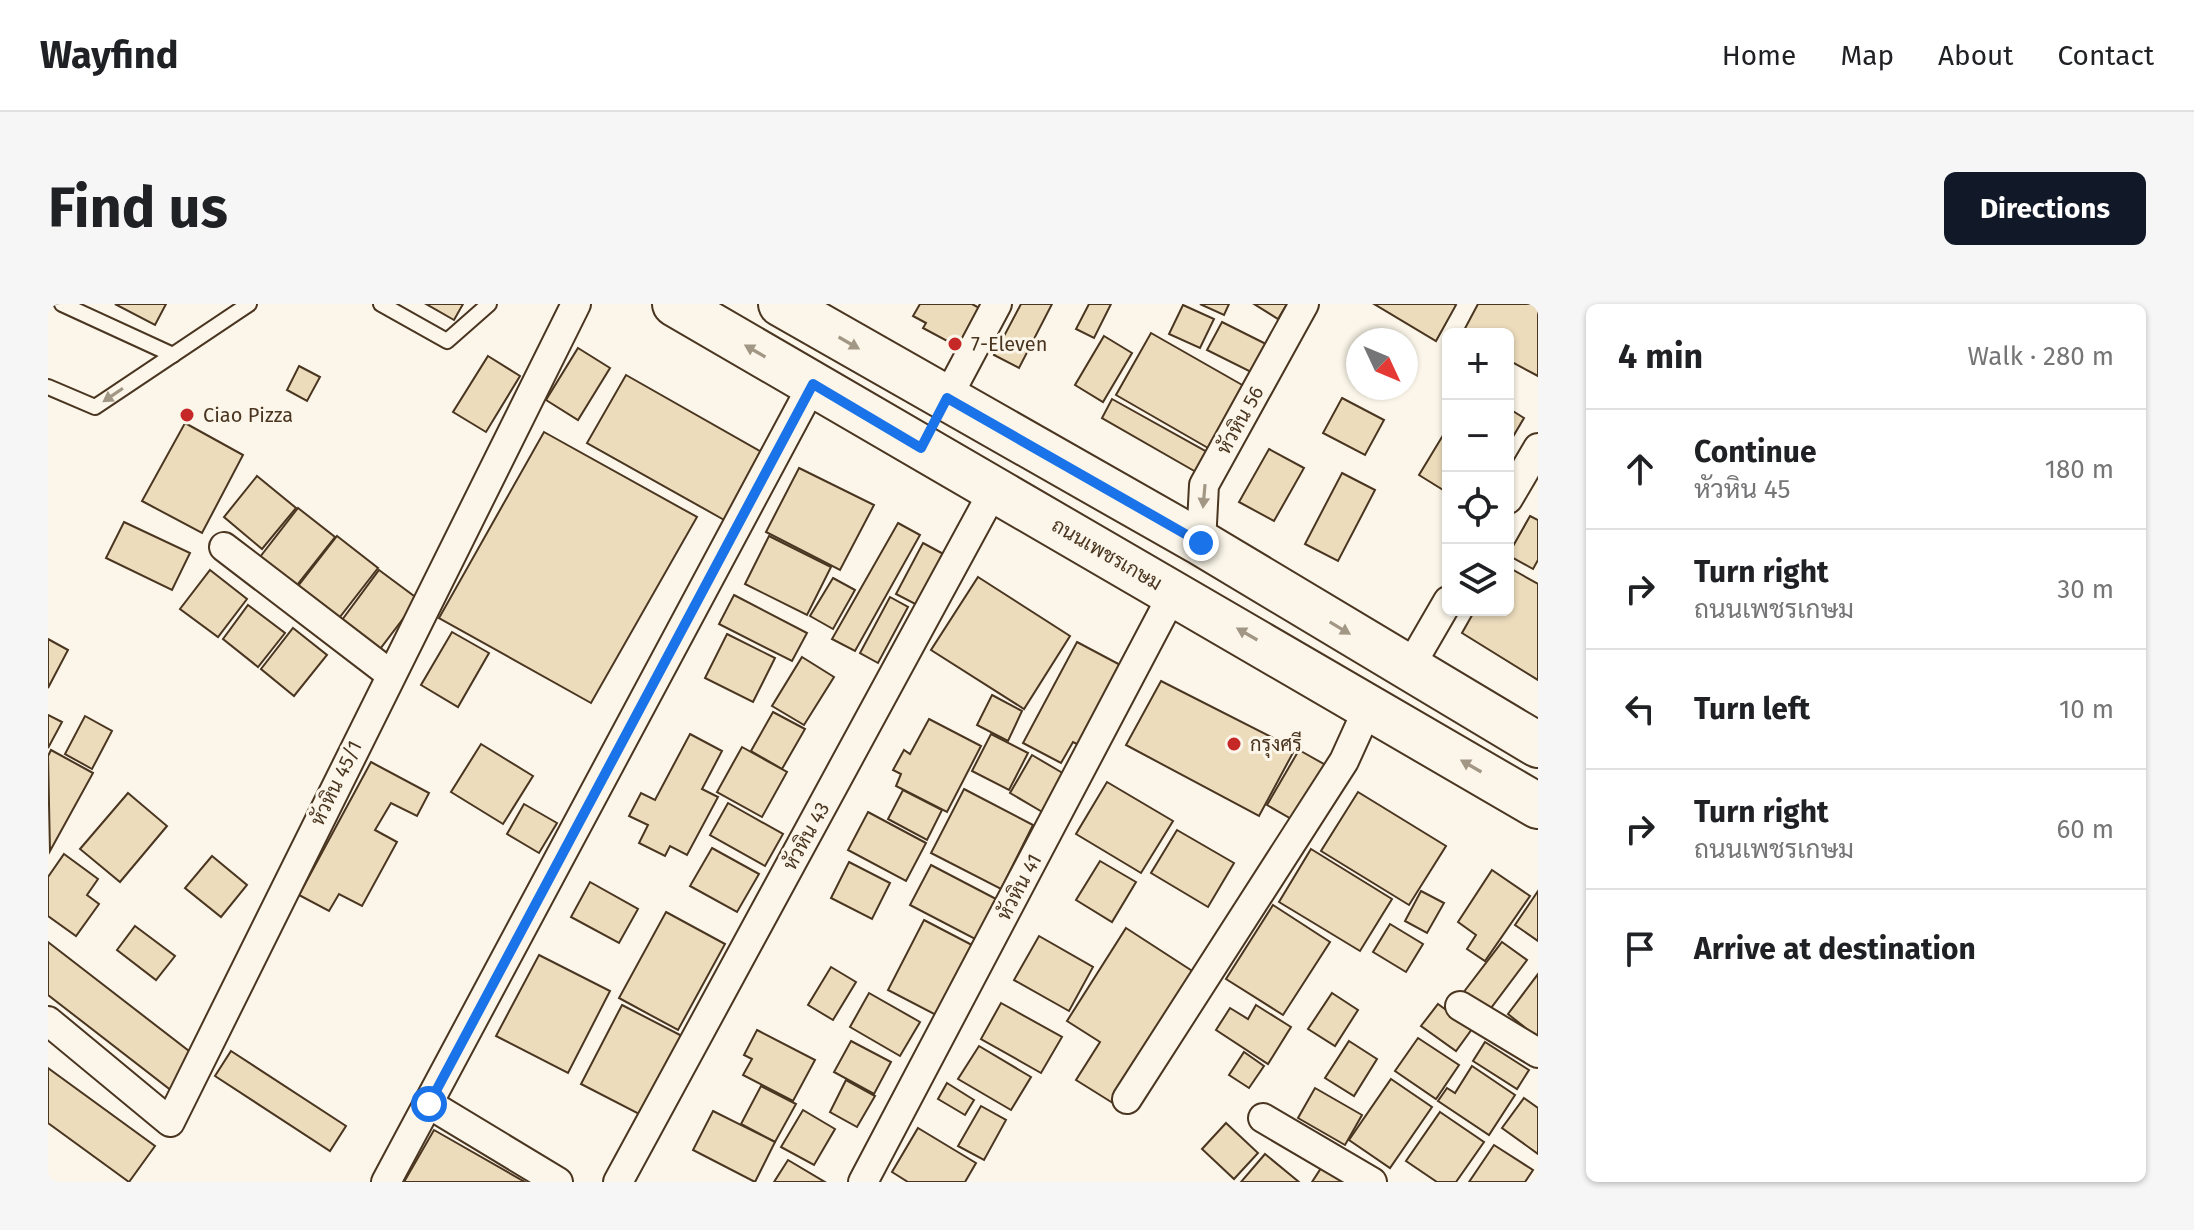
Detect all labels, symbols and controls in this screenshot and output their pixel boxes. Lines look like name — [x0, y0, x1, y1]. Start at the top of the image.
text: Wayfind — [40, 32, 178, 78]
text: Home — [1722, 39, 1796, 72]
text: Map — [1840, 39, 1894, 72]
text: About — [1938, 39, 2013, 72]
text: Contact — [2057, 39, 2154, 72]
button: Directions — [1944, 172, 2146, 245]
text: Find us — [48, 175, 228, 242]
north arrow — [1346, 328, 1418, 400]
map controls — [1442, 328, 1514, 616]
button: + — [1442, 328, 1514, 400]
place label: 7-Eleven — [971, 332, 1047, 356]
marker: 7-Eleven — [946, 335, 964, 353]
one-way arrow — [837, 336, 860, 349]
text: 4 min — [1618, 336, 1703, 377]
text: Walk · 280 m — [1968, 341, 2114, 372]
one-way arrow — [743, 344, 766, 358]
street label: หัวหิน 56 — [1211, 382, 1269, 458]
one-way arrow — [102, 387, 123, 402]
button: − — [1442, 400, 1514, 472]
place label: Ciao Pizza — [203, 403, 293, 427]
marker: Ciao Pizza — [178, 406, 196, 424]
text: Continue — [1694, 434, 1817, 470]
icon: ahead — [1618, 447, 1662, 491]
text: 180 m — [2045, 454, 2114, 485]
button: locate — [1442, 472, 1514, 544]
text: หัวหิน 45 — [1694, 474, 1790, 505]
one-way arrow — [1197, 484, 1210, 509]
street label: ถนนเพชรเกษม — [1048, 513, 1166, 595]
route end — [1183, 525, 1219, 561]
button: layers — [1442, 544, 1514, 616]
text: Turn right — [1694, 554, 1829, 590]
icon: right — [1618, 567, 1662, 611]
text: 30 m — [2057, 574, 2114, 605]
text: ถนนเพชรเกษม — [1694, 594, 1854, 625]
one-way arrow — [1329, 621, 1351, 635]
one-way arrow — [1235, 628, 1258, 642]
icon: left — [1618, 687, 1662, 731]
text: Turn left — [1694, 691, 1810, 727]
text: 10 m — [2059, 694, 2114, 725]
place label: กรุงศรี — [1250, 731, 1302, 758]
marker: กรุงศรี — [1225, 735, 1243, 753]
street label: หัวหิน 45/1 — [305, 737, 367, 829]
one-way arrow — [1460, 759, 1482, 773]
text: Turn right — [1694, 794, 1829, 830]
street label: หัวหิน 43 — [778, 798, 834, 874]
icon: right — [1618, 807, 1662, 851]
text: 60 m — [2056, 814, 2114, 845]
text: ถนนเพชรเกษม — [1694, 834, 1854, 865]
street label: หัวหิน 41 — [992, 850, 1046, 924]
icon: arrive — [1618, 927, 1662, 971]
text: Arrive at destination — [1694, 931, 1976, 967]
route start — [411, 1086, 447, 1122]

